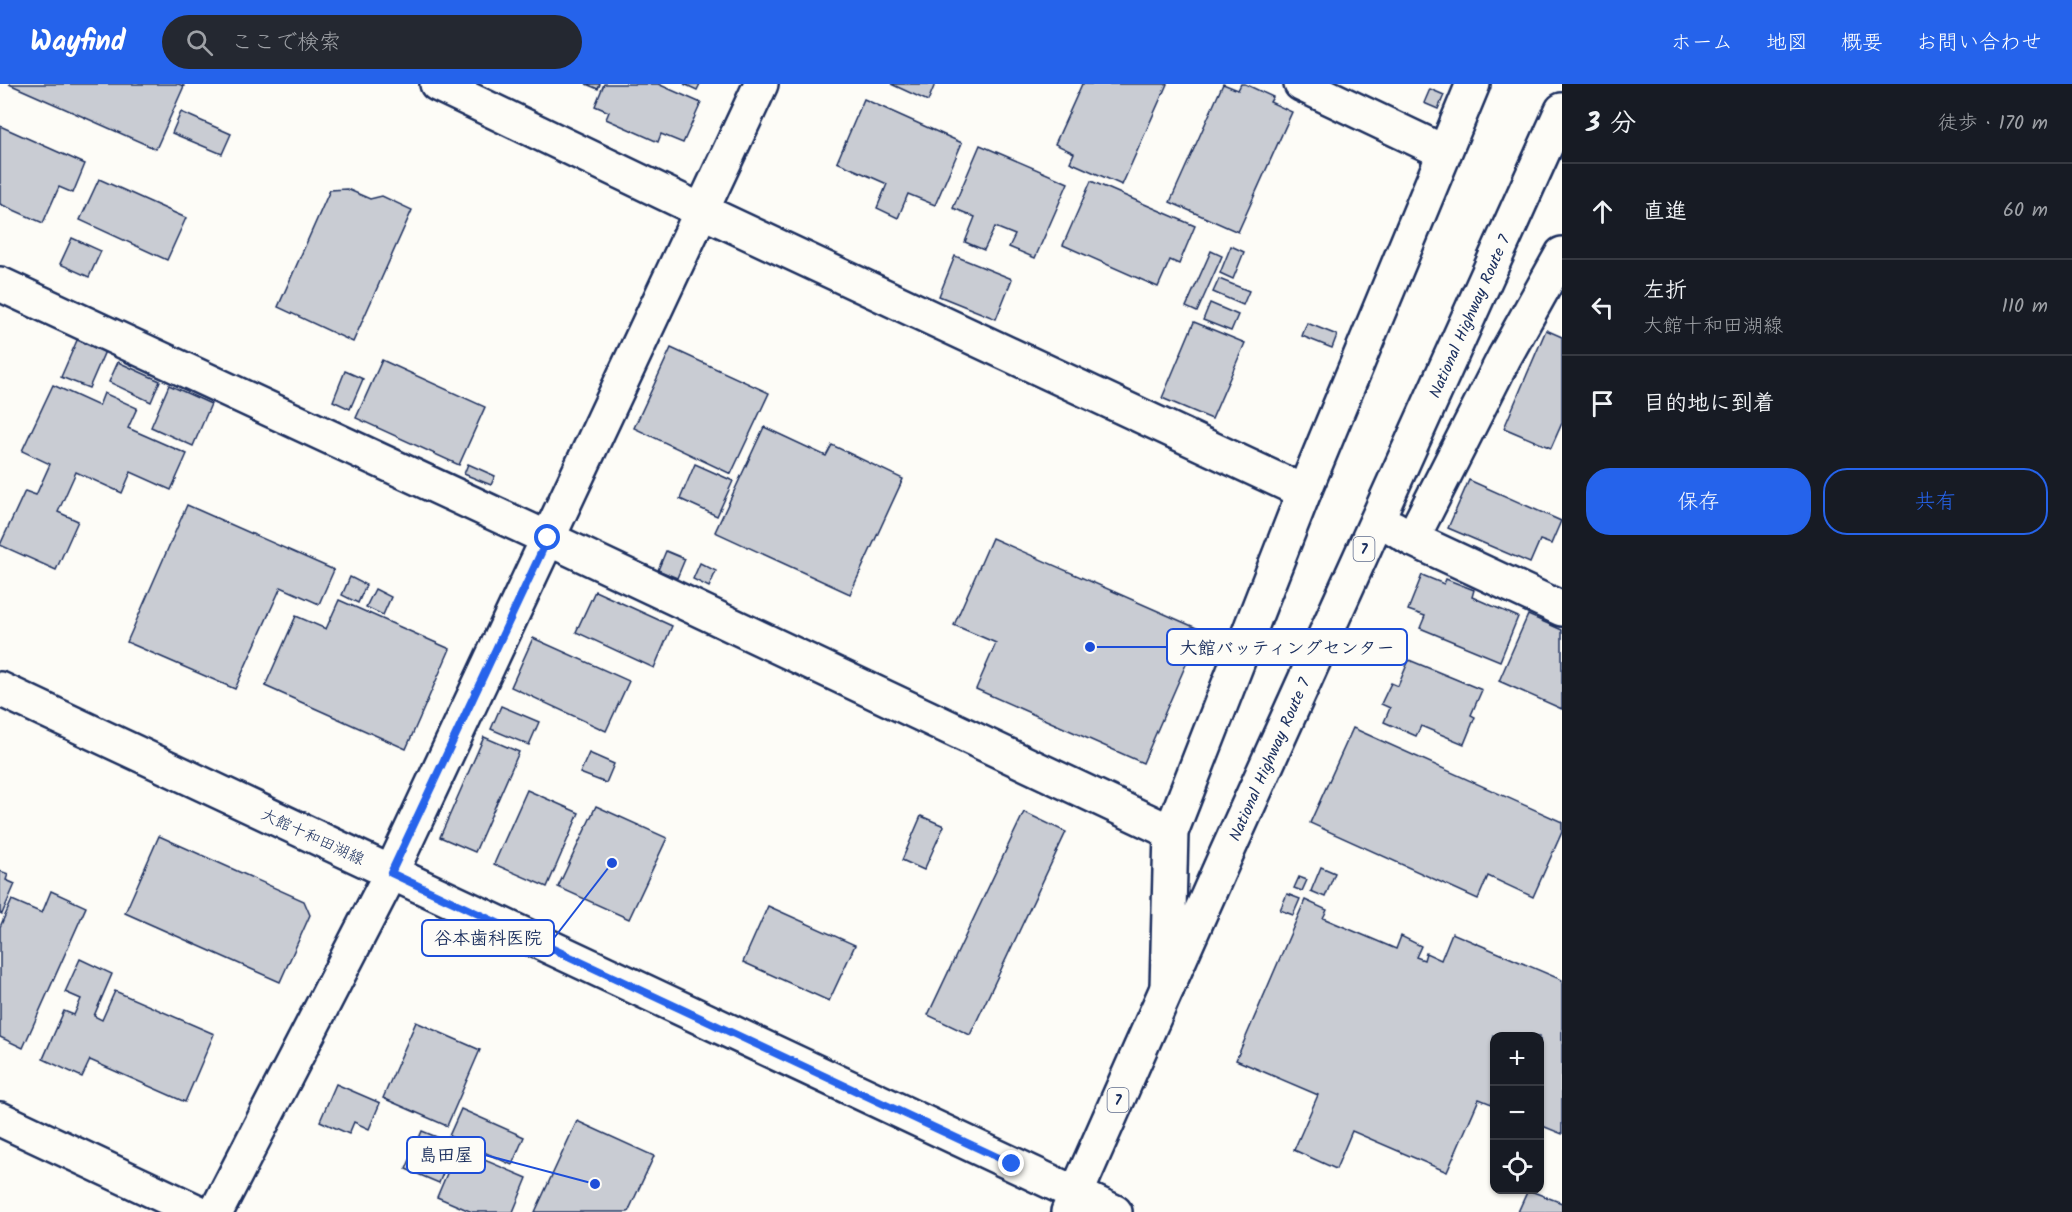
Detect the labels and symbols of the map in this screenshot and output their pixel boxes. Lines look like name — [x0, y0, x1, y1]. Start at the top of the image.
street label: National Highway Route 7 — [1423, 230, 1518, 402]
route start — [534, 524, 560, 550]
road number: 7 — [1354, 537, 1374, 561]
callout: 大館バッティングセンター — [1167, 629, 1407, 665]
text: 大館バッティングセンター — [1180, 635, 1394, 664]
street label: National Highway Route 7 — [1223, 673, 1318, 845]
street label: 大館十和田湖線 — [256, 802, 368, 872]
callout: 谷本歯科医院 — [422, 920, 554, 956]
text: 谷本歯科医院 — [434, 925, 542, 954]
road number: 7 — [1108, 1088, 1128, 1112]
callout: 島田屋 — [407, 1137, 485, 1173]
text: 島田屋 — [419, 1142, 473, 1171]
route end — [998, 1150, 1024, 1176]

